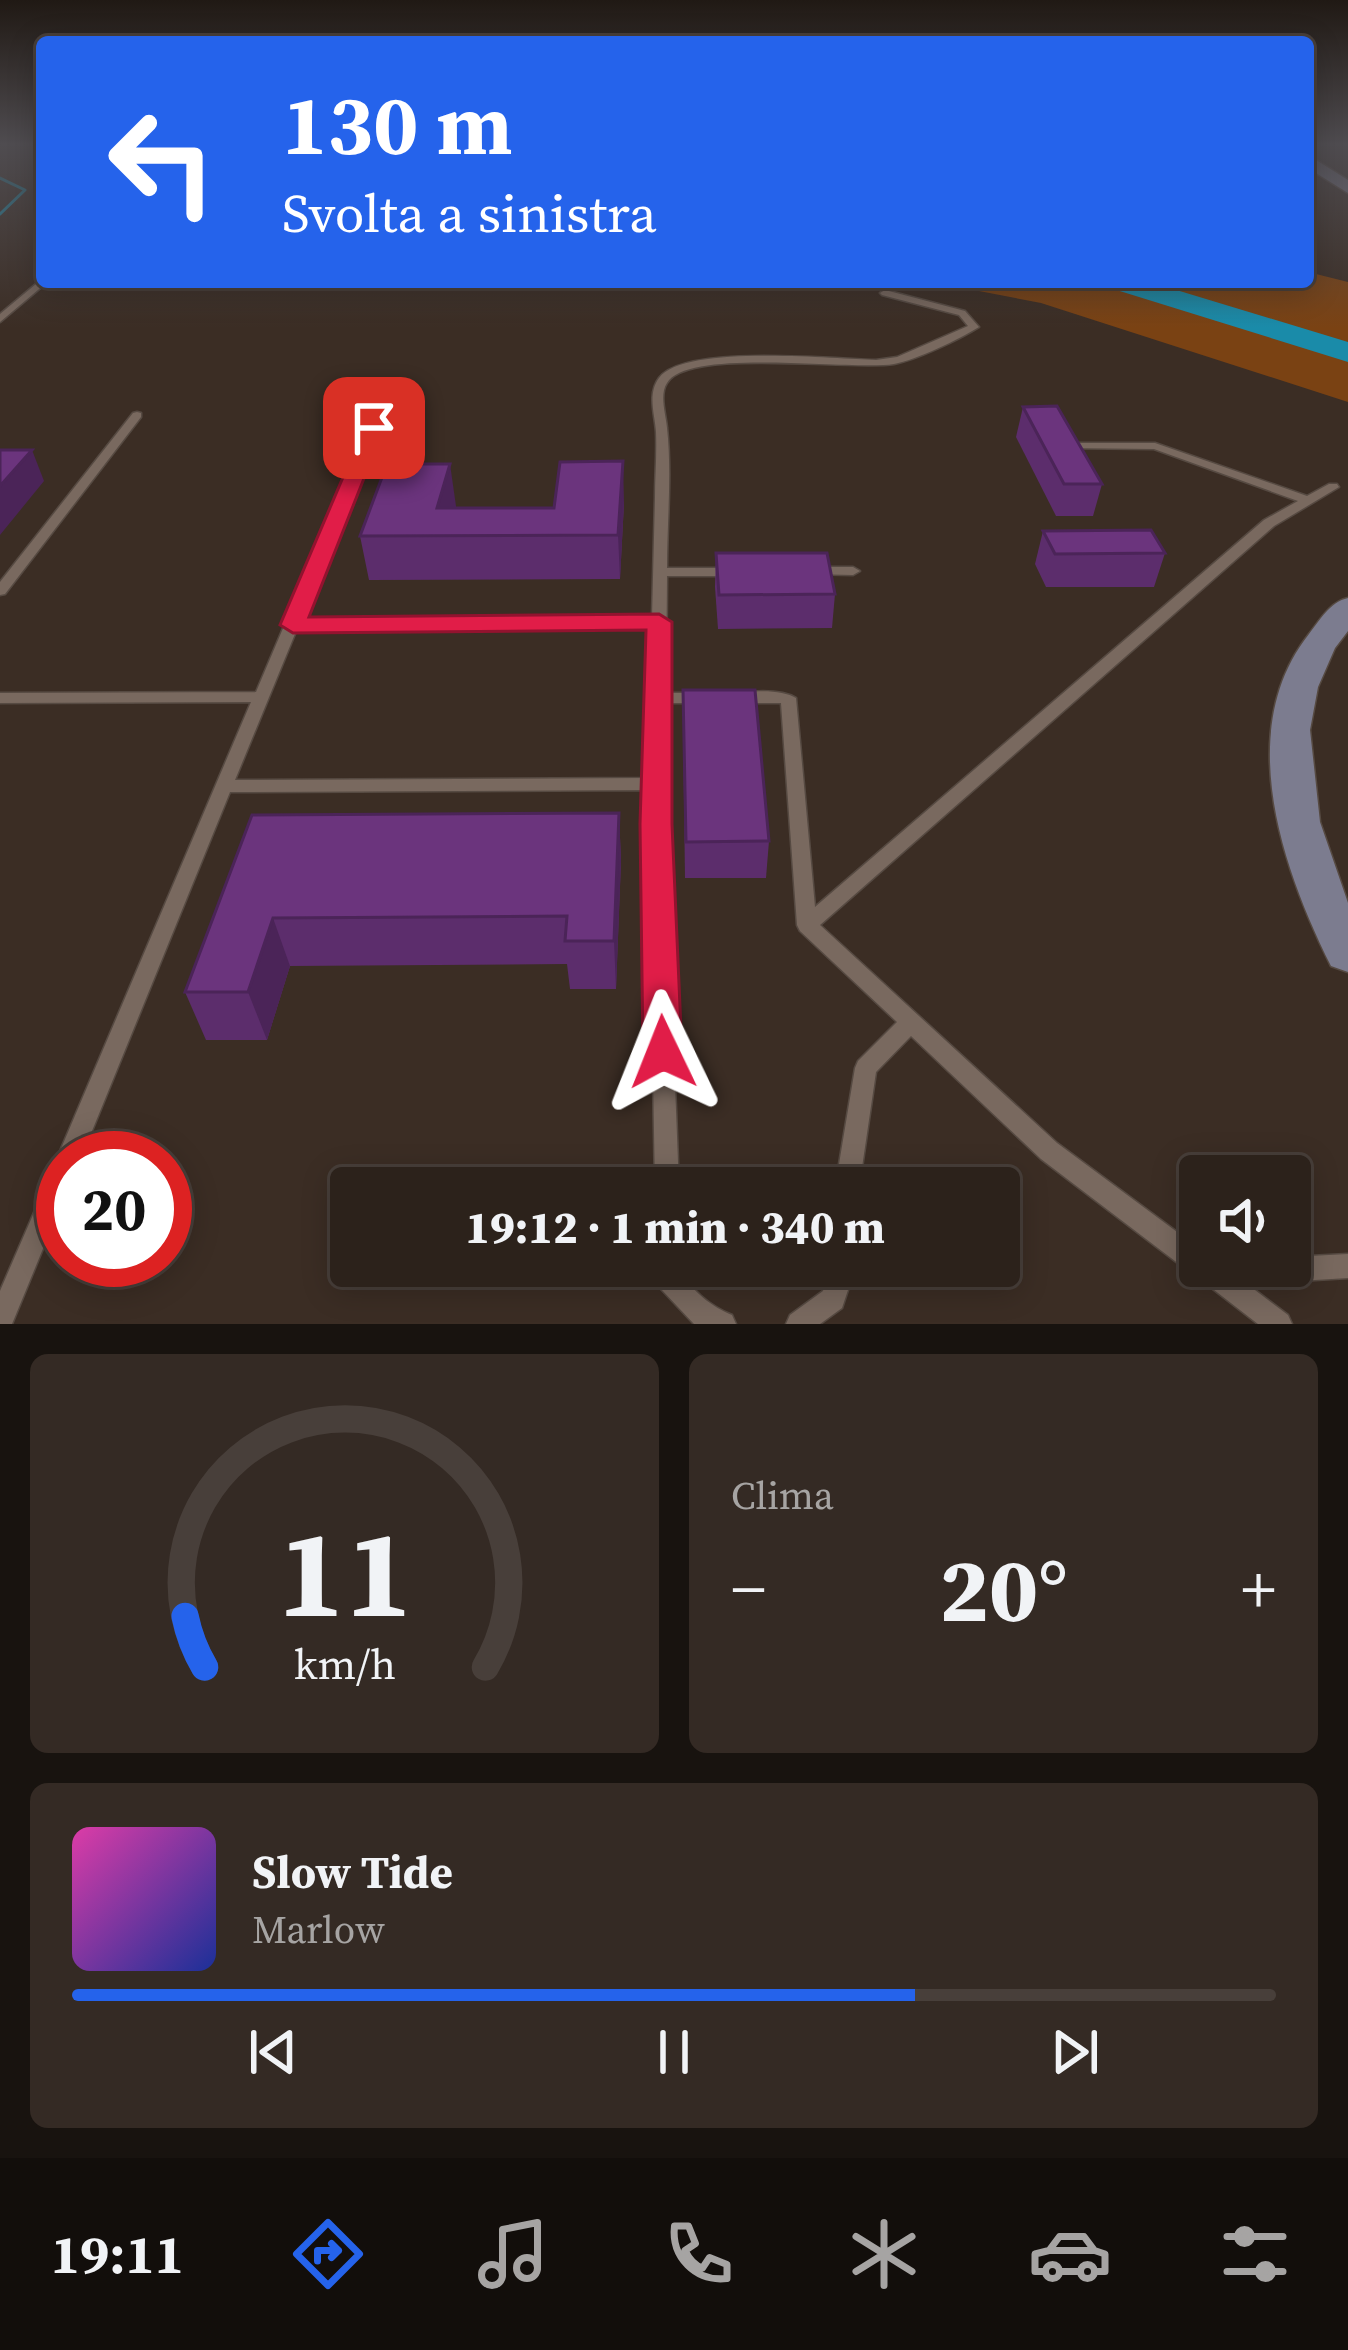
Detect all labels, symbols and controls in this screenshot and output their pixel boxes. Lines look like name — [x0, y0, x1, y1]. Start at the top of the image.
text: 130 m — [282, 67, 513, 182]
icon: left — [84, 84, 240, 240]
text: Svolta a sinistra — [282, 176, 657, 250]
pin — [323, 377, 425, 479]
icon: arrive — [341, 395, 407, 461]
position arrow — [600, 989, 726, 1115]
speed limit sign: 20 — [36, 1131, 192, 1287]
map controls — [1179, 1155, 1311, 1287]
button: sound — [1179, 1155, 1311, 1287]
text: 19:12 · 1 min · 340 m — [465, 1196, 885, 1258]
text: Clima — [731, 1469, 834, 1522]
text: 11 — [277, 1487, 412, 1658]
text: 20° — [939, 1528, 1068, 1651]
text: − — [731, 1544, 766, 1634]
text: + — [1241, 1544, 1276, 1634]
text: km/h — [293, 1634, 396, 1692]
text: Slow Tide — [252, 1841, 453, 1903]
text: Marlow — [252, 1903, 385, 1956]
icon: previous — [240, 2019, 306, 2085]
icon: pause — [641, 2019, 707, 2085]
icon: next — [1042, 2019, 1108, 2085]
icon: directions — [286, 2212, 370, 2296]
icon: music — [471, 2212, 555, 2296]
icon: phone — [657, 2212, 741, 2296]
icon: climate — [842, 2212, 926, 2296]
icon: car — [1028, 2212, 1112, 2296]
icon: filters — [1213, 2212, 1297, 2296]
text: 19:11 — [51, 2217, 184, 2291]

